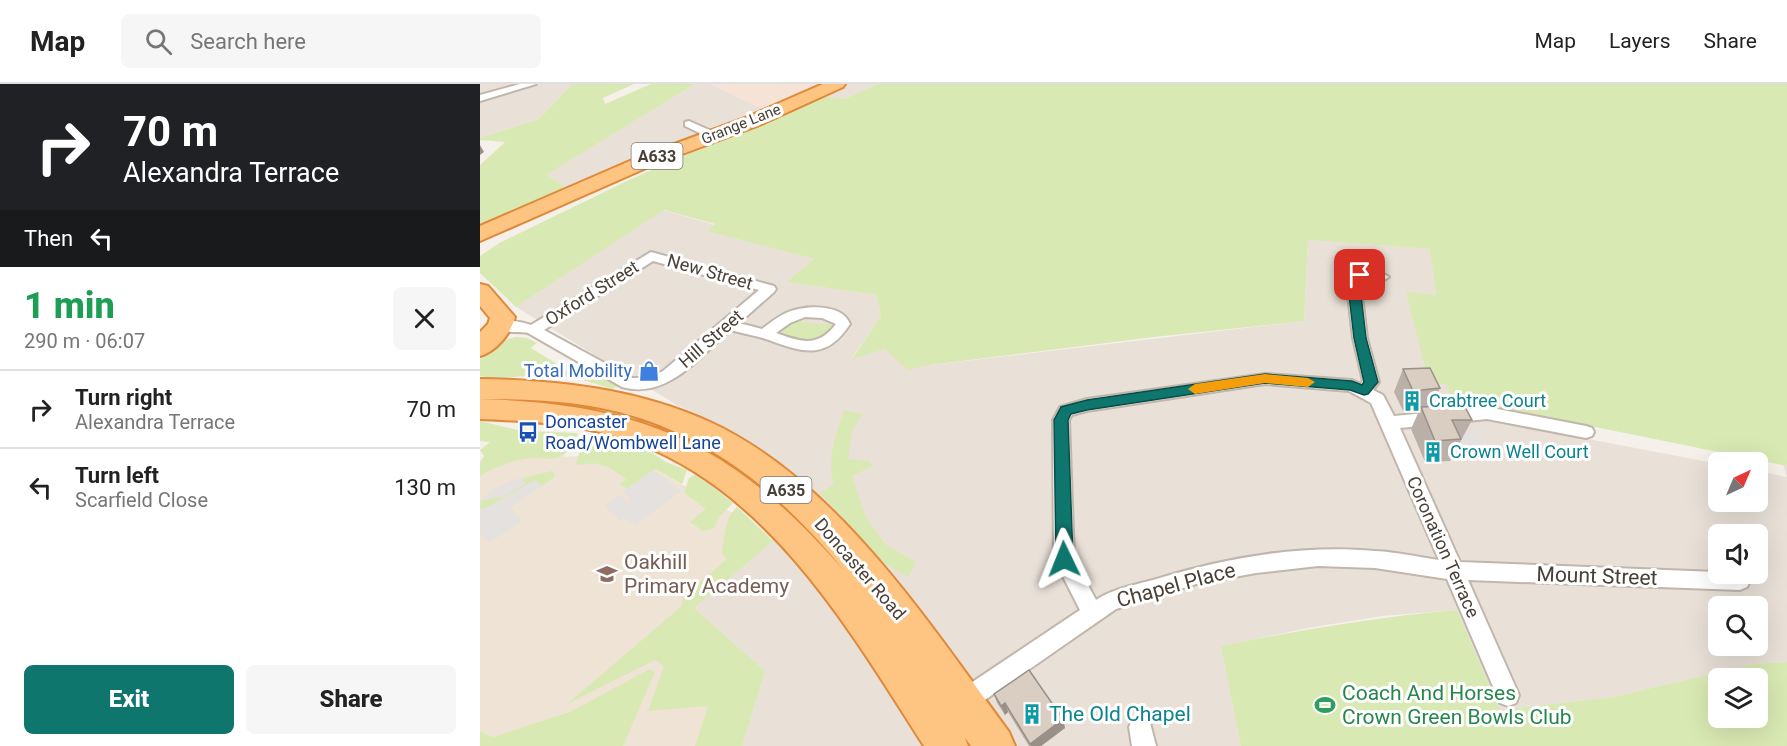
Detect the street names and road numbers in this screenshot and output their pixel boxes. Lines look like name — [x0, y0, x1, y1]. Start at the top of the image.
street label: Grange Lane — [699, 100, 783, 148]
road number: A633 — [632, 143, 682, 169]
street label: New Street — [665, 249, 755, 294]
street label: Oxford Street — [541, 256, 642, 330]
street label: Hill Street — [674, 305, 747, 372]
street label: Coronation Terrace — [1403, 473, 1484, 621]
road number: A635 — [760, 477, 812, 503]
street label: Doncaster Road — [811, 514, 910, 624]
street label: Chapel Place — [1114, 558, 1238, 612]
street label: Mount Street — [1536, 562, 1658, 590]

